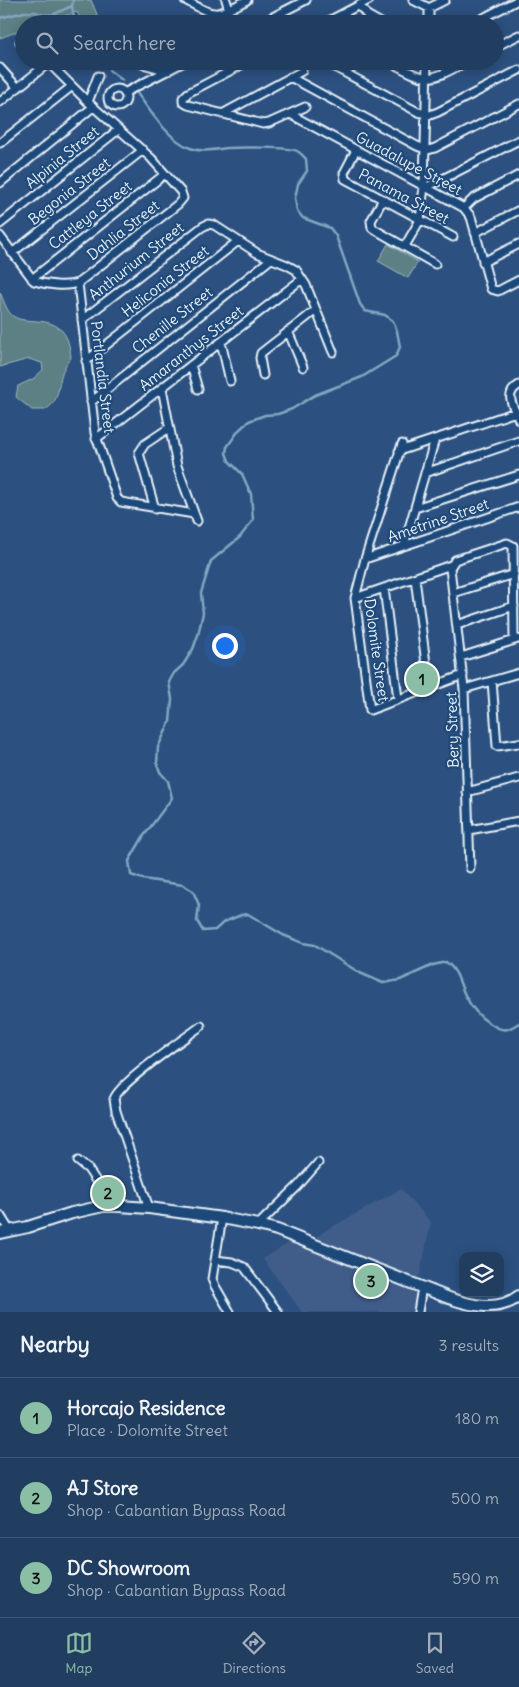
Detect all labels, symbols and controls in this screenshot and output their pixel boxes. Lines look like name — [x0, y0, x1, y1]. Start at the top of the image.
search box — [15, 15, 504, 70]
icon: search — [33, 29, 61, 57]
text: Search here — [73, 31, 176, 55]
street label: Alpinia Street — [21, 122, 103, 192]
street label: Guadalupe Street — [353, 127, 465, 199]
street label: Begonia Street — [24, 153, 114, 229]
street label: Panama Street — [355, 164, 453, 228]
street label: Cattleya Street — [45, 177, 135, 253]
street label: Dahlia Street — [83, 196, 163, 264]
street label: Anthurium Street — [85, 218, 187, 304]
street label: Heliconia Street — [118, 241, 212, 321]
street label: Chenille Street — [128, 283, 216, 357]
street label: Amaranthys Street — [135, 301, 247, 395]
street label: Portlandia Street — [87, 320, 119, 434]
street label: Ametrine Street — [385, 494, 491, 546]
street label: Dolomite Street — [360, 597, 394, 703]
your location — [212, 633, 238, 659]
pin: 1 — [406, 660, 438, 698]
street label: Bery Street — [441, 692, 463, 768]
pin: 2 — [92, 1174, 124, 1212]
map controls — [459, 1252, 504, 1297]
button: layers — [459, 1252, 504, 1297]
pin: 3 — [355, 1262, 387, 1300]
text: Nearby — [20, 1331, 90, 1358]
text: 3 results — [439, 1335, 499, 1355]
text: Horcajo Residence — [67, 1396, 225, 1420]
text: 1 — [33, 1408, 39, 1428]
text: 180 m — [455, 1408, 499, 1428]
text: Place · Dolomite Street — [67, 1420, 228, 1440]
text: AJ Store — [67, 1476, 138, 1500]
text: 2 — [32, 1488, 40, 1508]
text: 500 m — [451, 1488, 499, 1508]
text: Shop · Cabantian Bypass Road — [67, 1500, 286, 1520]
text: DC Showroom — [67, 1556, 190, 1580]
text: 3 — [31, 1568, 41, 1588]
text: 590 m — [452, 1568, 499, 1588]
text: Shop · Cabantian Bypass Road — [67, 1580, 286, 1600]
tab: Map — [65, 1629, 93, 1677]
tab: Directions — [223, 1629, 286, 1677]
tab: Saved — [416, 1629, 454, 1677]

